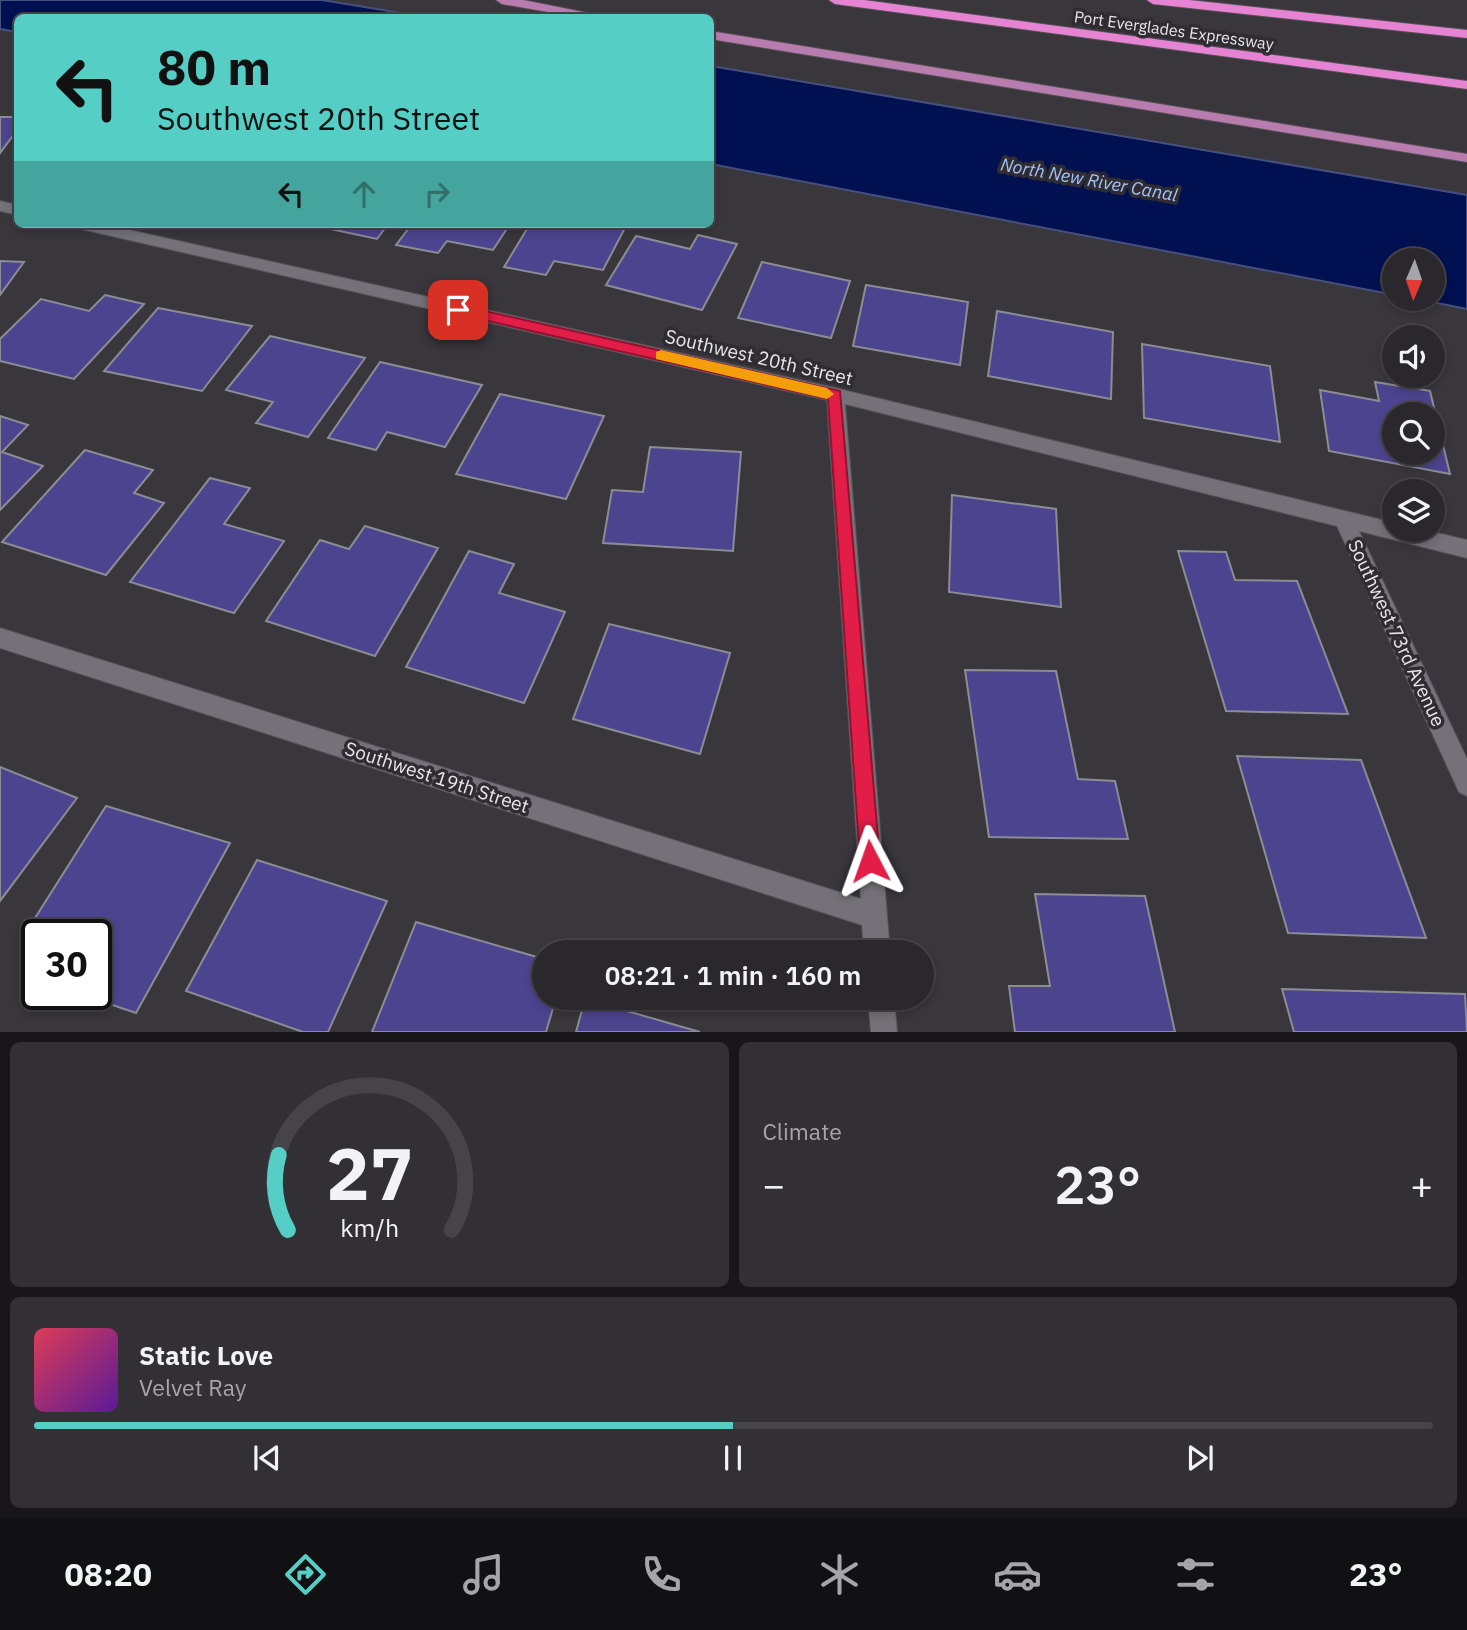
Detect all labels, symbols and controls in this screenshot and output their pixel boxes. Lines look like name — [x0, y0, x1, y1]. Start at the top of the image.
street label: Port Everglades Expressway — [1073, 6, 1275, 54]
text: 80 m — [157, 35, 271, 98]
icon: left — [42, 42, 133, 133]
text: Southwest 20th Street — [157, 97, 480, 139]
water label: North New River Canal — [999, 153, 1180, 206]
icon: left — [272, 175, 310, 213]
icon: ahead — [345, 175, 383, 213]
icon: right — [418, 175, 456, 213]
north arrow — [1382, 248, 1446, 312]
map controls — [1382, 248, 1445, 542]
pin — [428, 280, 488, 340]
icon: arrive — [439, 291, 477, 329]
street label: Southwest 20th Street — [663, 324, 855, 390]
button: sound — [1382, 325, 1445, 388]
button: search — [1382, 402, 1445, 465]
button: layers — [1382, 479, 1445, 542]
street label: Southwest 73rd Avenue — [1343, 536, 1451, 730]
street label: Southwest 19th Street — [342, 736, 532, 818]
position arrow — [833, 824, 907, 898]
speed limit sign: 30 — [21, 919, 112, 1010]
text: 08:21 · 1 min · 160 m — [605, 958, 861, 992]
text: Climate — [763, 1116, 842, 1146]
text: 27 — [326, 1126, 413, 1221]
text: 23° — [1054, 1151, 1141, 1218]
text: − — [763, 1160, 785, 1209]
text: + — [1410, 1160, 1433, 1209]
text: km/h — [340, 1211, 399, 1244]
text: Static Love — [139, 1338, 273, 1372]
text: Velvet Ray — [139, 1372, 246, 1402]
icon: previous — [248, 1439, 286, 1477]
icon: pause — [714, 1439, 752, 1477]
icon: next — [1181, 1439, 1219, 1477]
icon: directions — [281, 1550, 330, 1599]
icon: music — [459, 1550, 508, 1599]
icon: phone — [637, 1550, 686, 1599]
icon: climate — [815, 1550, 864, 1599]
icon: car — [993, 1550, 1042, 1599]
icon: filters — [1171, 1550, 1220, 1599]
text: 08:20 — [65, 1553, 152, 1595]
text: 23° — [1349, 1553, 1402, 1595]

